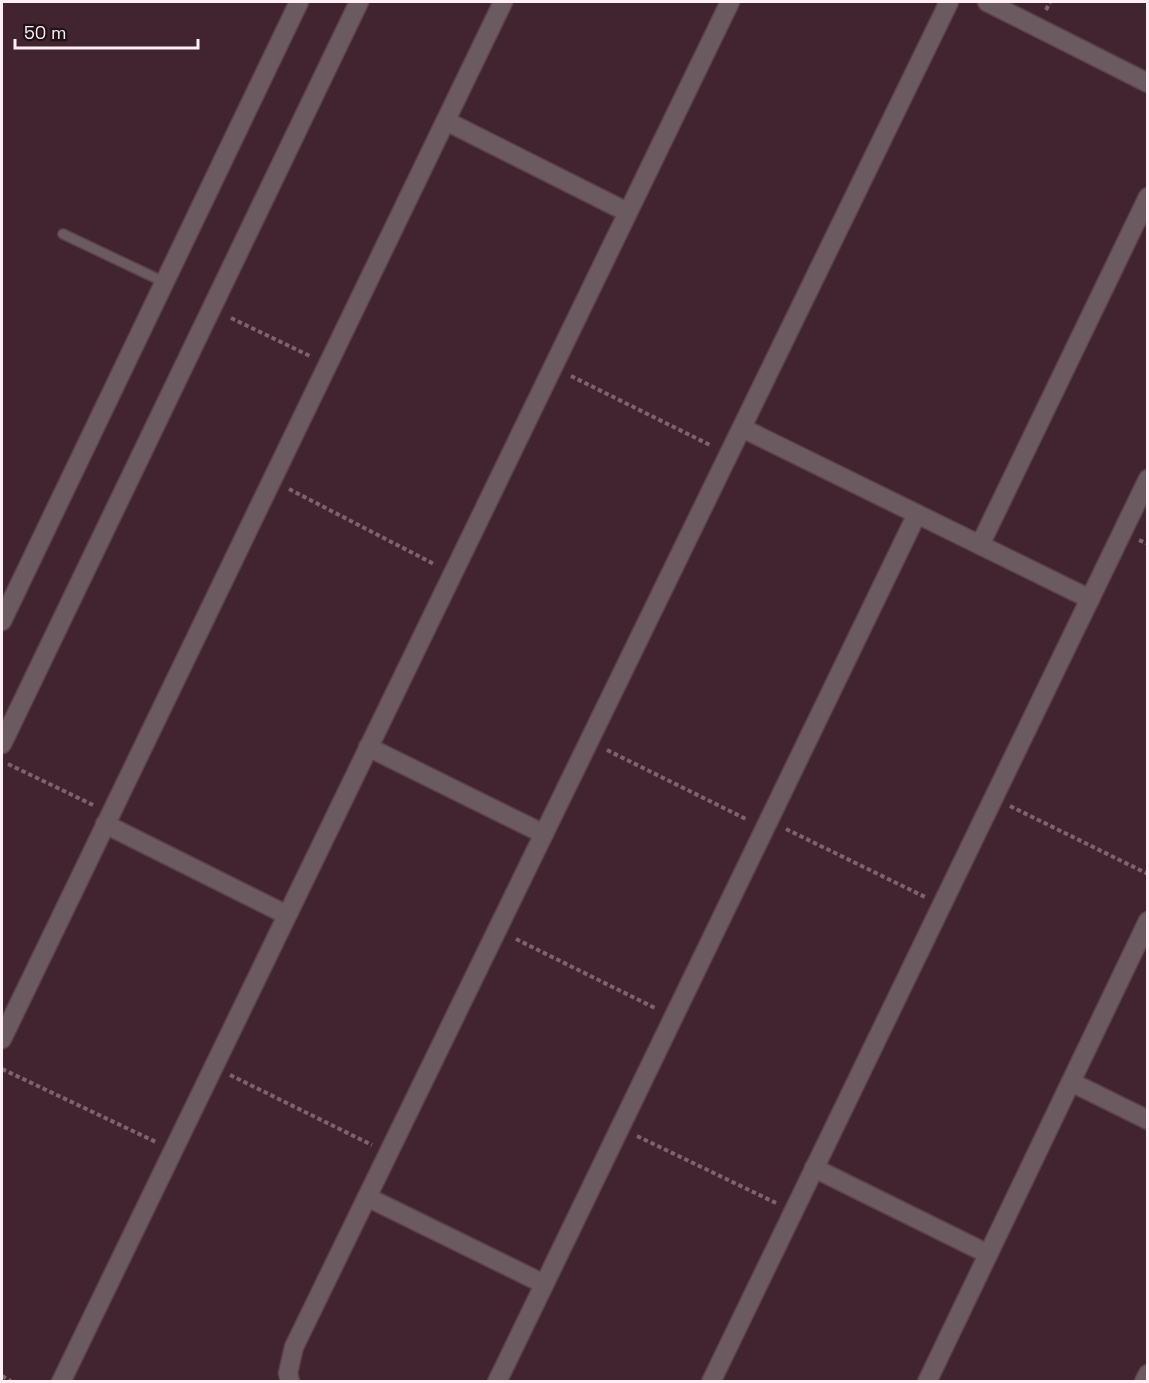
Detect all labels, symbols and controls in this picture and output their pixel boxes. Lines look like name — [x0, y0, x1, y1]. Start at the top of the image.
scale bar — [15, 12, 198, 50]
text: 50 m — [24, 21, 66, 44]

